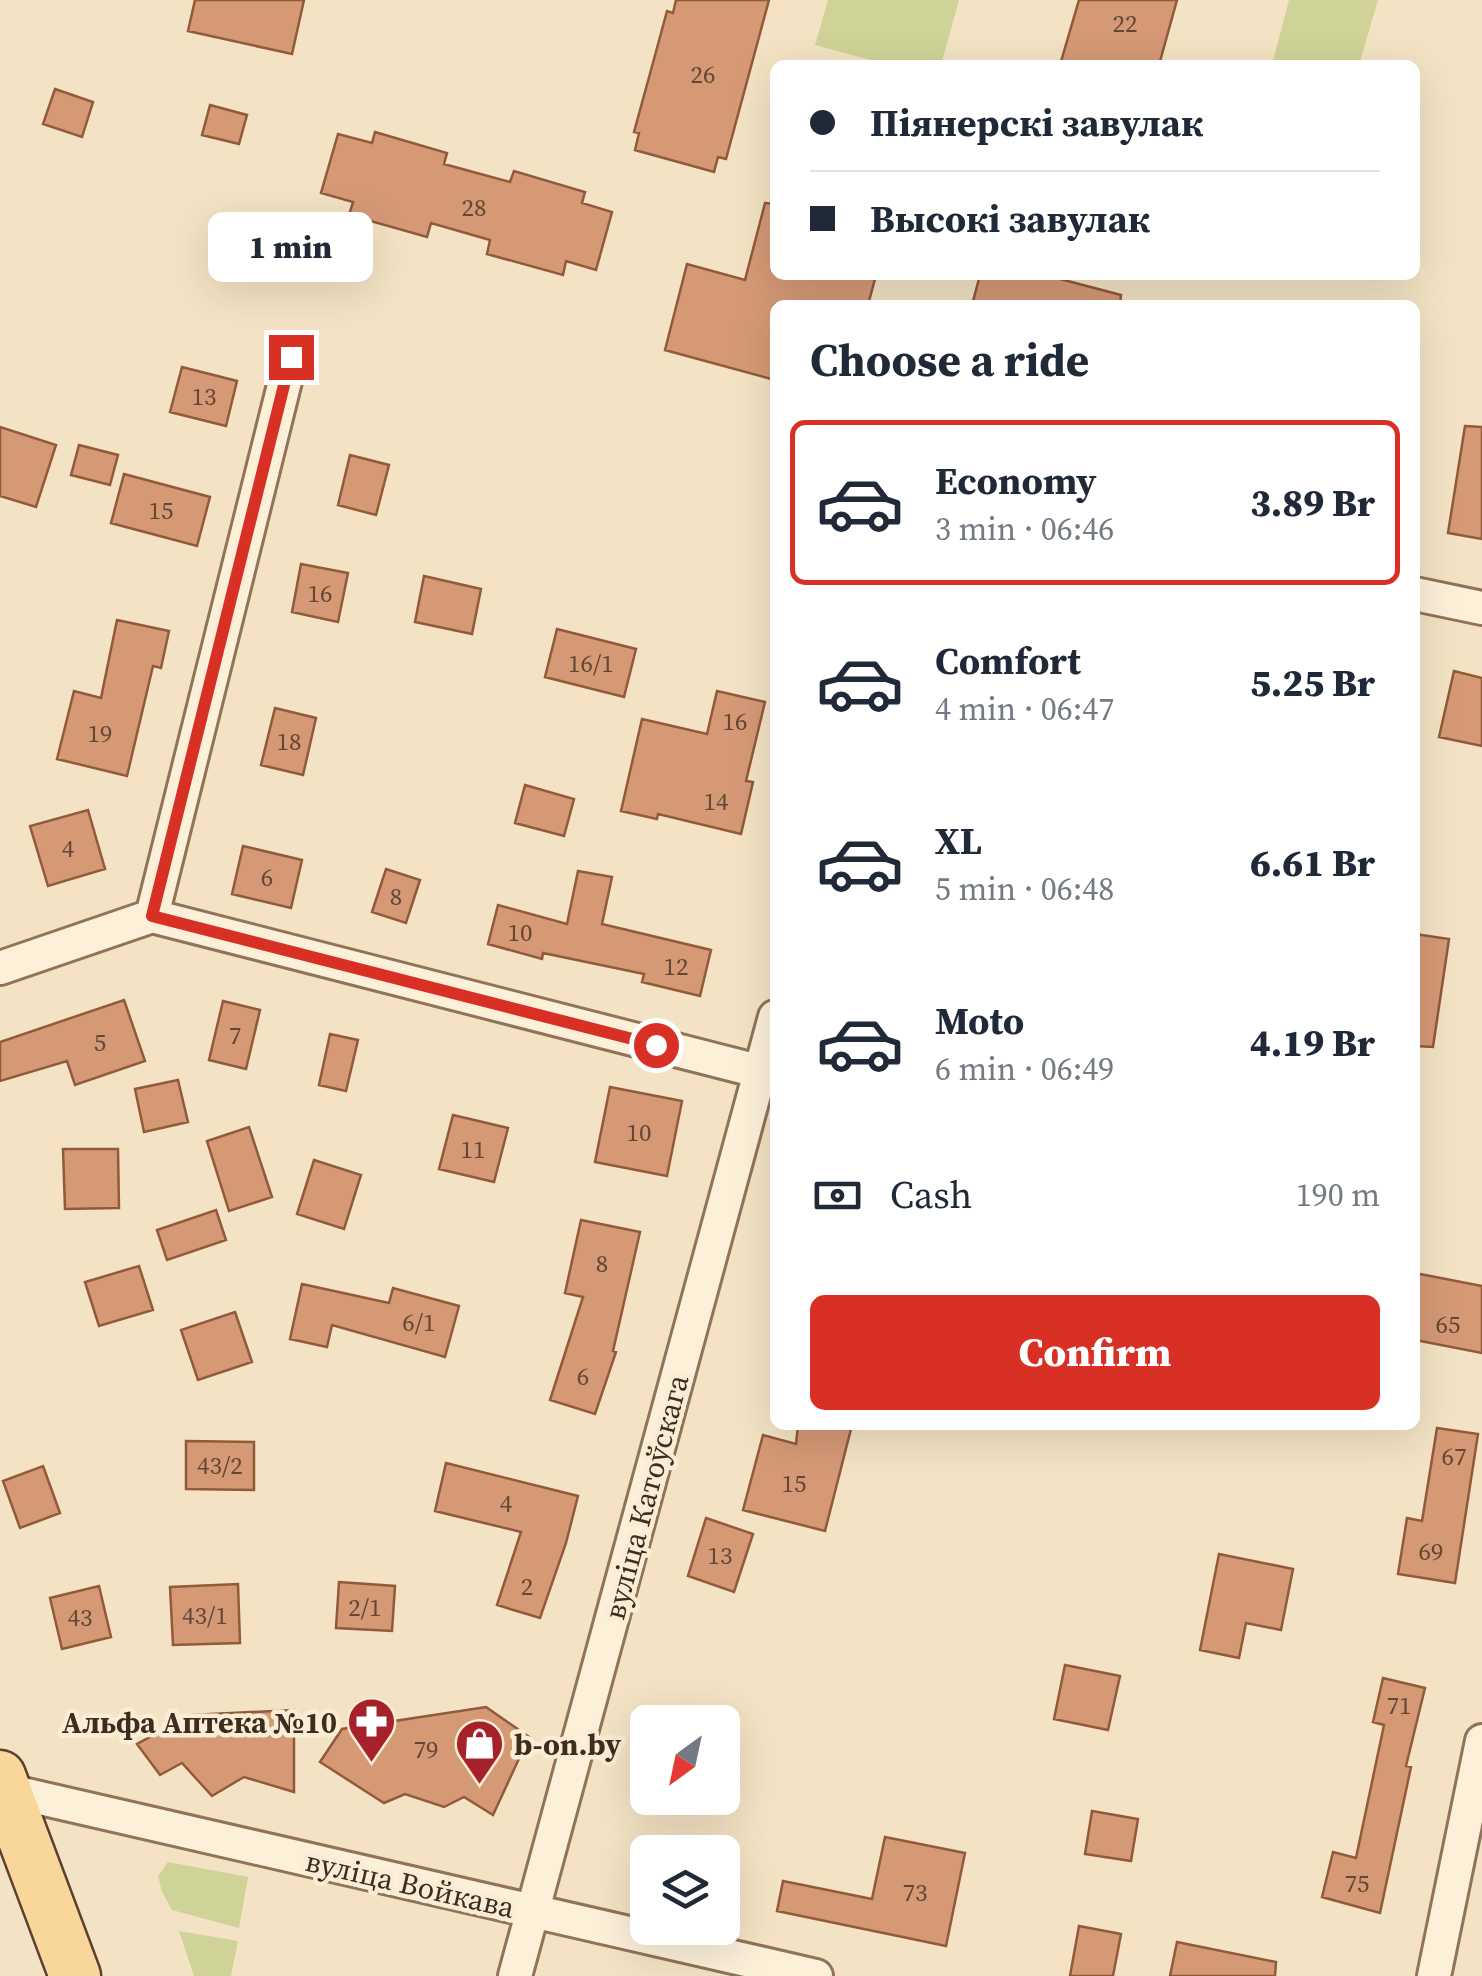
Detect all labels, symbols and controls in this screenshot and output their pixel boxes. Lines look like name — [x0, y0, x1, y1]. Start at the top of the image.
house number: 22 — [1112, 6, 1138, 40]
house number: 26 — [690, 57, 716, 91]
text: Піянерскі завулак — [870, 97, 1203, 149]
house number: 28 — [461, 190, 487, 224]
text: Высокі завулак — [870, 193, 1150, 245]
callout: 1 min — [208, 212, 374, 282]
text: 1 min — [249, 225, 332, 269]
text: Choose a ride — [810, 329, 1089, 391]
route end — [269, 335, 314, 380]
house number: 13 — [191, 379, 217, 413]
text: Economy — [935, 455, 1097, 507]
icon: car — [815, 458, 905, 548]
text: 3.89 Br — [1250, 477, 1375, 529]
house number: 15 — [148, 493, 174, 527]
text: 3 min · 06:46 — [935, 507, 1114, 551]
house number: 16 — [307, 576, 333, 610]
text: Comfort — [935, 635, 1081, 687]
icon: car — [815, 638, 905, 728]
house number: 16/1 — [568, 646, 614, 680]
text: 5.25 Br — [1250, 657, 1375, 709]
text: 4 min · 06:47 — [935, 687, 1114, 731]
house number: 16 — [722, 704, 748, 738]
house number: 19 — [87, 716, 113, 750]
house number: 18 — [276, 724, 302, 758]
house number: 14 — [703, 784, 729, 818]
text: XL — [935, 815, 982, 867]
icon: car — [815, 818, 905, 908]
house number: 4 — [62, 831, 75, 865]
text: 6.61 Br — [1250, 837, 1375, 889]
house number: 6 — [261, 860, 273, 894]
text: 5 min · 06:48 — [935, 867, 1114, 911]
house number: 8 — [390, 879, 402, 913]
house number: 10 — [507, 915, 533, 949]
house number: 12 — [663, 949, 689, 983]
text: Moto — [935, 995, 1024, 1047]
icon: car — [815, 998, 905, 1088]
text: 4.19 Br — [1250, 1017, 1375, 1069]
house number: 7 — [229, 1018, 241, 1052]
route start — [634, 1023, 679, 1068]
house number: 5 — [94, 1025, 106, 1059]
text: 6 min · 06:49 — [935, 1047, 1114, 1091]
house number: 10 — [626, 1115, 652, 1149]
house number: 11 — [460, 1132, 486, 1166]
icon: cash — [810, 1168, 865, 1223]
text: Cash — [890, 1169, 972, 1221]
text: 190 m — [1296, 1173, 1380, 1217]
house number: 8 — [596, 1246, 608, 1280]
button: Confirm — [810, 1295, 1380, 1410]
house number: 6/1 — [402, 1305, 436, 1339]
house number: 65 — [1435, 1307, 1461, 1341]
house number: 6 — [577, 1359, 589, 1393]
street label: вуліца Катоўскага — [594, 1369, 699, 1624]
house number: 67 — [1441, 1439, 1467, 1473]
house number: 43/2 — [197, 1448, 243, 1482]
house number: 15 — [781, 1466, 807, 1500]
house number: 4 — [500, 1486, 513, 1520]
house number: 69 — [1418, 1534, 1444, 1568]
house number: 13 — [707, 1538, 733, 1572]
house number: 2 — [521, 1569, 533, 1603]
house number: 2/1 — [348, 1590, 382, 1624]
house number: 43/1 — [182, 1598, 228, 1632]
house number: 43 — [67, 1600, 93, 1634]
house number: 71 — [1386, 1688, 1412, 1722]
pharmacy icon: Альфа Аптека №10 — [346, 1696, 398, 1764]
place label: Альфа Аптека №10 — [62, 1702, 337, 1743]
north arrow — [630, 1705, 740, 1815]
map controls — [630, 1705, 740, 1945]
shop icon: b-on.by — [453, 1718, 505, 1786]
place label: b-on.by — [514, 1724, 621, 1765]
house number: 79 — [413, 1732, 439, 1766]
button: layers — [630, 1835, 740, 1945]
street label: вуліца Войкава — [301, 1840, 519, 1928]
house number: 75 — [1344, 1866, 1370, 1900]
house number: 73 — [902, 1875, 928, 1909]

